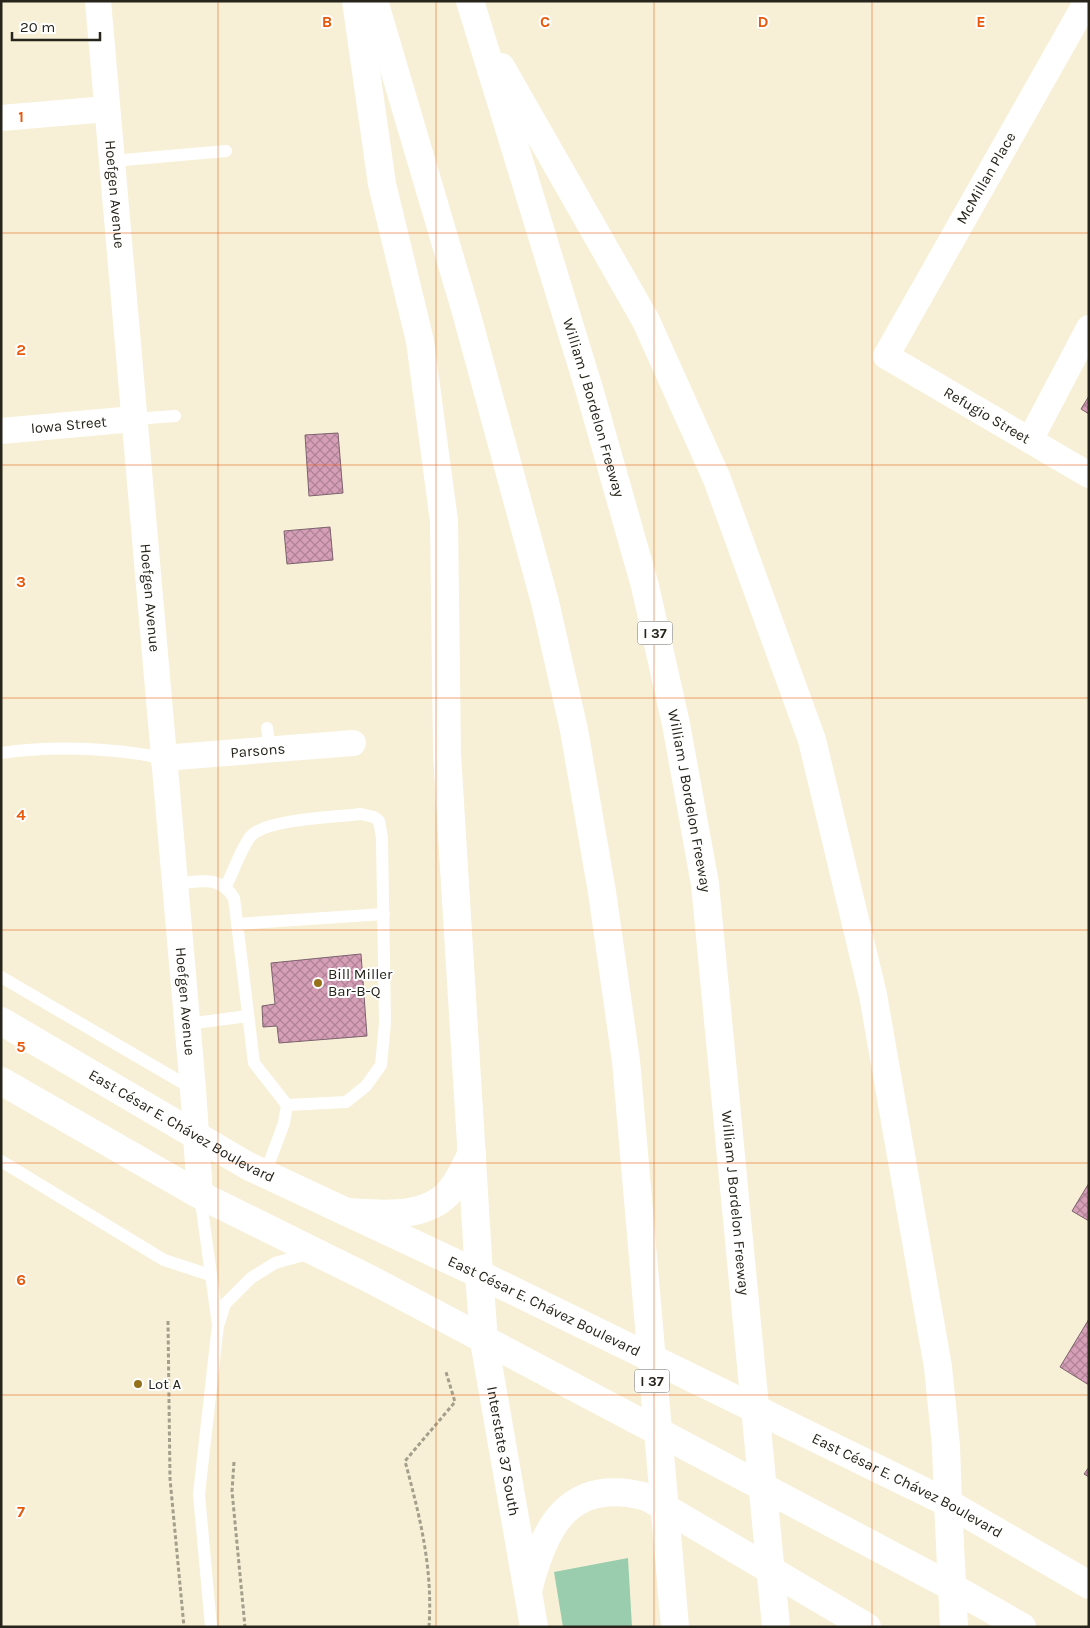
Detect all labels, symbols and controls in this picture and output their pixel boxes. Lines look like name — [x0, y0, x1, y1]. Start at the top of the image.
scale bar — [12, 10, 100, 42]
text: B — [322, 12, 332, 31]
text: C — [540, 12, 550, 31]
text: D — [758, 12, 769, 31]
text: E — [976, 12, 986, 31]
text: 20 m — [20, 18, 55, 36]
text: 1 — [18, 107, 24, 126]
street label: McMillan Place — [952, 129, 1020, 227]
street label: Hoefgen Avenue — [101, 139, 129, 249]
street label: William J Bordelon Freeway — [559, 316, 628, 499]
text: 2 — [16, 340, 26, 359]
street label: Refugio Street — [941, 383, 1034, 448]
street label: Iowa Street — [30, 412, 108, 437]
street label: Hoefgen Avenue — [136, 543, 164, 653]
text: 3 — [16, 572, 26, 591]
road number: I 37 — [638, 622, 672, 644]
street label: William J Bordelon Freeway — [664, 707, 715, 893]
street label: Parsons — [230, 739, 286, 762]
text: 4 — [16, 805, 26, 824]
street label: Hoefgen Avenue — [172, 946, 199, 1056]
place label: Bill Miller Bar-B-Q — [328, 965, 393, 1000]
marker: Bill Miller Bar-B-Q — [312, 977, 324, 989]
text: 5 — [16, 1037, 26, 1056]
street label: East César E. Chávez Boulevard — [85, 1065, 278, 1186]
street label: William J Bordelon Freeway — [718, 1110, 753, 1296]
street label: East César E. Chávez Boulevard — [445, 1252, 643, 1360]
text: 6 — [16, 1270, 26, 1289]
road number: I 37 — [634, 1370, 670, 1392]
place label: Lot A — [148, 1375, 181, 1393]
marker: Lot A — [132, 1378, 144, 1390]
street label: Interstate 37 South — [483, 1385, 523, 1517]
street label: East César E. Chávez Boulevard — [809, 1429, 1006, 1542]
text: 7 — [17, 1502, 25, 1521]

